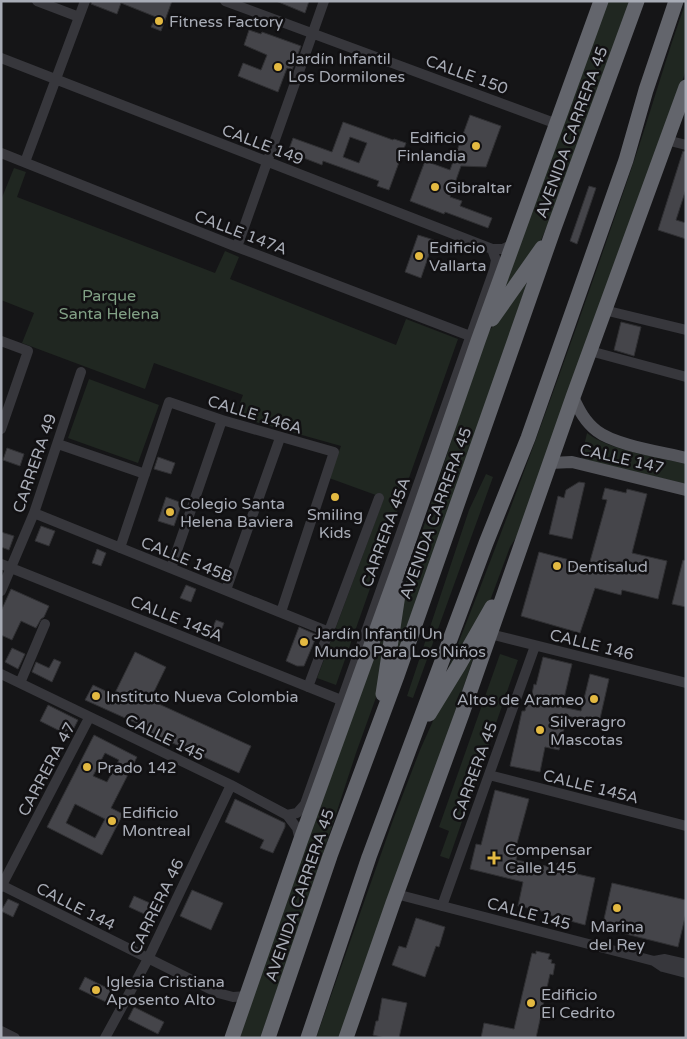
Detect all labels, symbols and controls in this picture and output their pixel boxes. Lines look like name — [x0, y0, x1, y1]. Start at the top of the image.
place label: Fitness Factory — [169, 12, 284, 32]
marker: Fitness Factory — [153, 15, 165, 27]
street label: AVENIDA CARRERA 45 — [532, 44, 612, 221]
place label: Jardín Infantil Los Dormilones — [288, 49, 405, 87]
street label: CALLE 150 — [423, 51, 510, 99]
marker: Jardín Infantil Los Dormilones — [272, 61, 284, 73]
street label: CALLE 149 — [219, 120, 306, 170]
place label: Edificio Finlandia — [397, 128, 466, 166]
marker: Edificio Finlandia — [470, 140, 482, 152]
place label: Gibraltar — [445, 178, 512, 198]
marker: Gibraltar — [429, 181, 441, 193]
street label: CALLE 147A — [191, 206, 290, 260]
place label: Edificio Vallarta — [429, 238, 486, 276]
marker: Edificio Vallarta — [413, 250, 425, 262]
park label: Parque Santa Helena — [59, 286, 159, 324]
street label: CALLE 146A — [205, 391, 305, 439]
street label: CARRERA 49 — [9, 411, 61, 516]
street label: AVENIDA CARRERA 45 — [396, 425, 476, 602]
street label: CALLE 147 — [578, 440, 666, 478]
street label: CARRERA 45A — [357, 475, 415, 590]
marker: Smiling Kids — [329, 491, 341, 503]
place label: Colegio Santa Helena Baviera — [180, 494, 293, 532]
place label: Smiling Kids — [307, 505, 363, 543]
marker: Colegio Santa Helena Baviera — [164, 506, 176, 518]
street label: CALLE 145B — [138, 532, 235, 587]
place label: Dentisalud — [567, 557, 648, 577]
marker: Dentisalud — [551, 560, 563, 572]
street label: CALLE 145A — [127, 591, 226, 647]
place label: Jardín Infantil Un Mundo Para Los Niños — [314, 624, 486, 662]
street label: CALLE 146 — [548, 625, 636, 665]
marker: Jardín Infantil Un Mundo Para Los Niños — [298, 636, 310, 648]
place label: Instituto Nueva Colombia — [106, 687, 299, 707]
marker: Instituto Nueva Colombia — [90, 690, 102, 702]
place label: Altos de Arameo — [457, 690, 584, 710]
marker: Altos de Arameo — [588, 693, 600, 705]
street label: CALLE 145 — [122, 710, 208, 766]
place label: Silveragro Mascotas — [550, 712, 626, 750]
street label: CARRERA 47 — [14, 719, 80, 820]
street label: CARRERA 45 — [448, 719, 502, 823]
marker: Silveragro Mascotas — [534, 724, 546, 736]
place label: Prado 142 — [97, 758, 177, 778]
marker: Prado 142 — [81, 761, 93, 773]
street label: CALLE 145A — [541, 765, 641, 809]
place label: Edificio Montreal — [122, 803, 191, 841]
street label: AVENIDA CARRERA 45 — [261, 806, 339, 984]
marker: Edificio Montreal — [106, 815, 118, 827]
place label: Compensar Calle 145 — [505, 840, 593, 878]
marker: Compensar Calle 145 — [487, 851, 501, 865]
street label: CARRERA 46 — [125, 855, 189, 957]
street label: CALLE 144 — [33, 878, 118, 935]
street label: CALLE 145 — [485, 893, 573, 935]
marker: Marina del Rey — [611, 902, 623, 914]
place label: Marina del Rey — [589, 917, 646, 955]
place label: Iglesia Cristiana Aposento Alto — [106, 972, 225, 1010]
marker: Iglesia Cristiana Aposento Alto — [90, 984, 102, 996]
place label: Edificio El Cedrito — [541, 985, 615, 1023]
marker: Edificio El Cedrito — [525, 997, 537, 1009]

